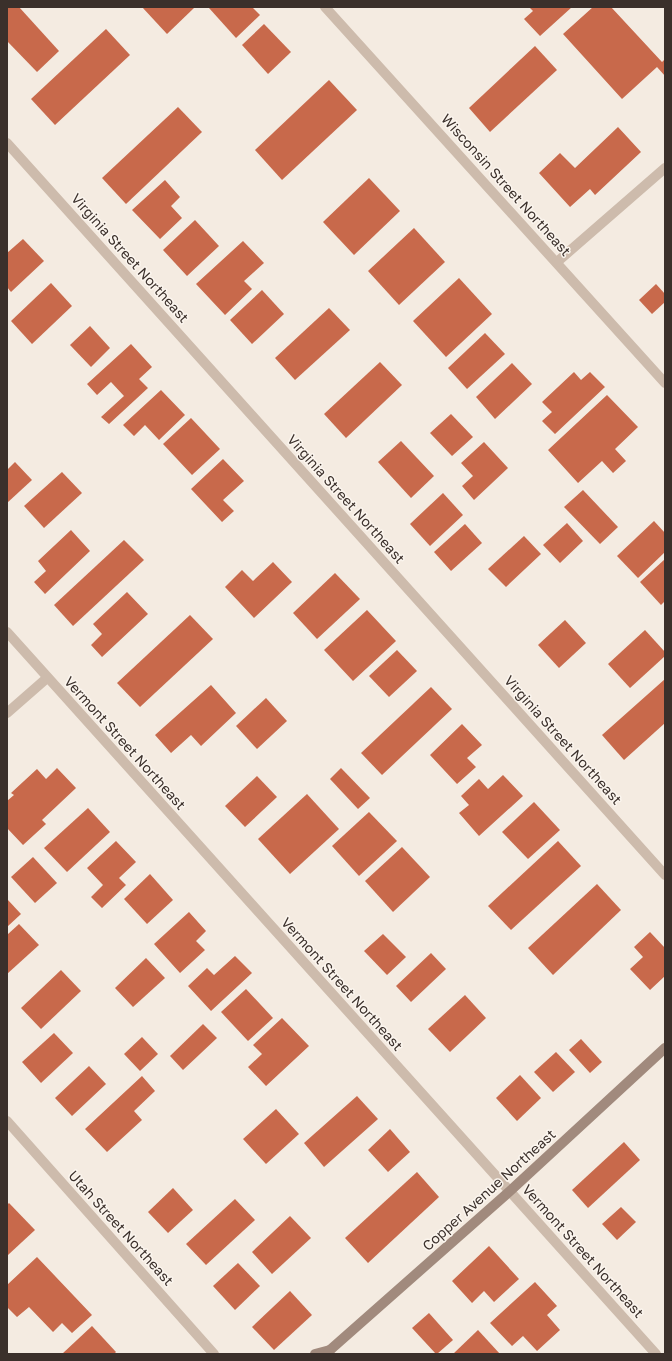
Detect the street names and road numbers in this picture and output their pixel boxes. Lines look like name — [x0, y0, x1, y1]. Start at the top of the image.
street label: Wisconsin Street Northeast — [438, 110, 575, 259]
street label: Virginia Street Northeast — [68, 190, 193, 326]
street label: Virginia Street Northeast — [284, 431, 409, 567]
street label: Virginia Street Northeast — [501, 672, 626, 808]
street label: Vermont Street Northeast — [61, 673, 190, 813]
street label: Vermont Street Northeast — [278, 914, 407, 1054]
street label: Copper Avenue Northeast — [419, 1125, 559, 1254]
street label: Utah Street Northeast — [65, 1167, 177, 1289]
street label: Vermont Street Northeast — [519, 1181, 648, 1321]

